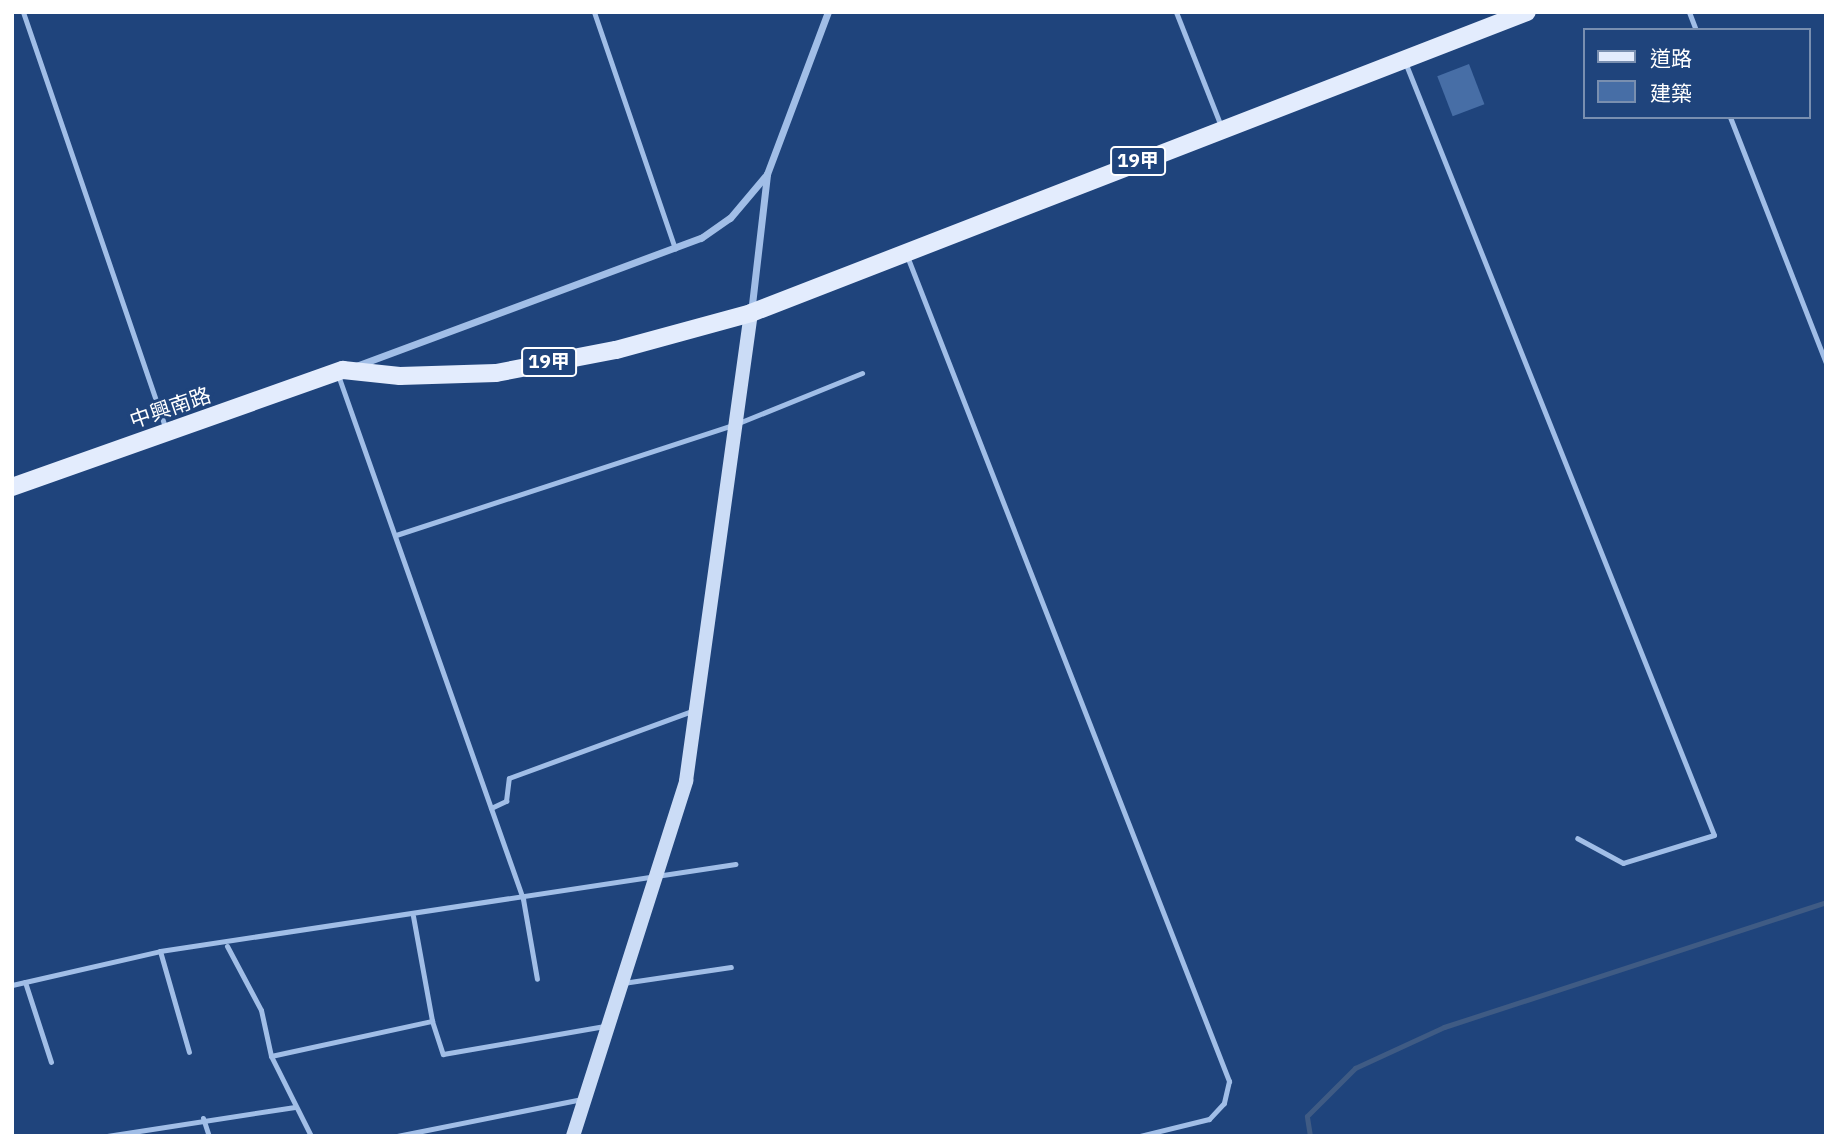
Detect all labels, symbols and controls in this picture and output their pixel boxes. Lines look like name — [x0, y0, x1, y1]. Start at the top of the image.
legend — [1582, 28, 1810, 119]
text: 道路 — [1650, 44, 1692, 72]
text: 建築 — [1650, 79, 1692, 107]
road number: 19甲 — [1110, 146, 1166, 176]
road number: 19甲 — [521, 346, 577, 378]
street label: 中興南路 — [126, 381, 214, 433]

